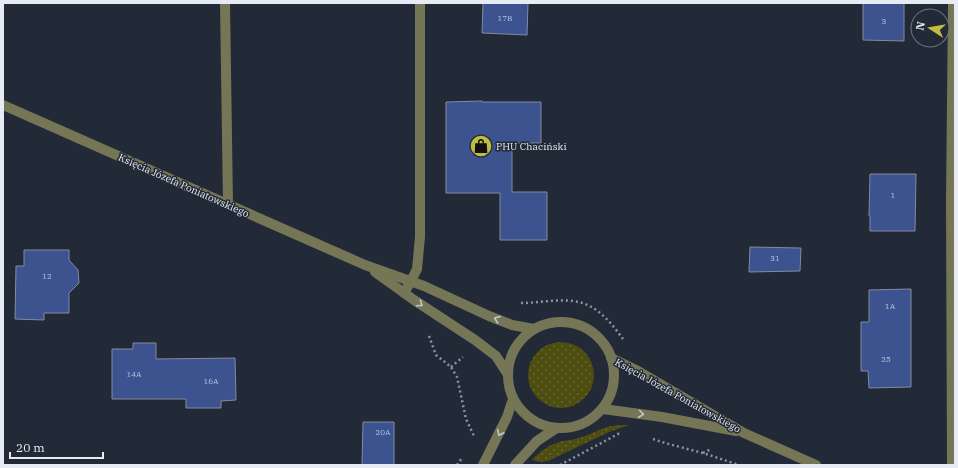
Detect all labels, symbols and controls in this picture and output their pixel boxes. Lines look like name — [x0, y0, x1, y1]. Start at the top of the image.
north arrow — [910, 8, 950, 48]
house number: 17B — [498, 13, 512, 23]
house number: 3 — [882, 16, 887, 26]
text: N — [912, 20, 928, 32]
shop icon: PHU Chaciński — [468, 133, 494, 159]
place label: PHU Chaciński — [496, 140, 567, 153]
street label: Księcia Józefa Poniatowskiego — [116, 151, 252, 220]
house number: 1 — [891, 190, 896, 200]
house number: 31 — [770, 253, 780, 263]
house number: 12 — [42, 271, 52, 281]
one-way arrow — [416, 299, 423, 307]
house number: 1A — [885, 301, 896, 311]
one-way arrow — [493, 315, 500, 323]
house number: 25 — [881, 354, 891, 364]
street label: Księcia Józefa Poniatowskiego — [613, 355, 743, 436]
house number: 14A — [126, 369, 142, 379]
house number: 16A — [203, 376, 219, 386]
one-way arrow — [638, 409, 644, 418]
house number: 20A — [375, 427, 391, 437]
one-way arrow — [497, 428, 504, 436]
scale bar — [10, 434, 103, 460]
text: 20 m — [16, 440, 45, 455]

